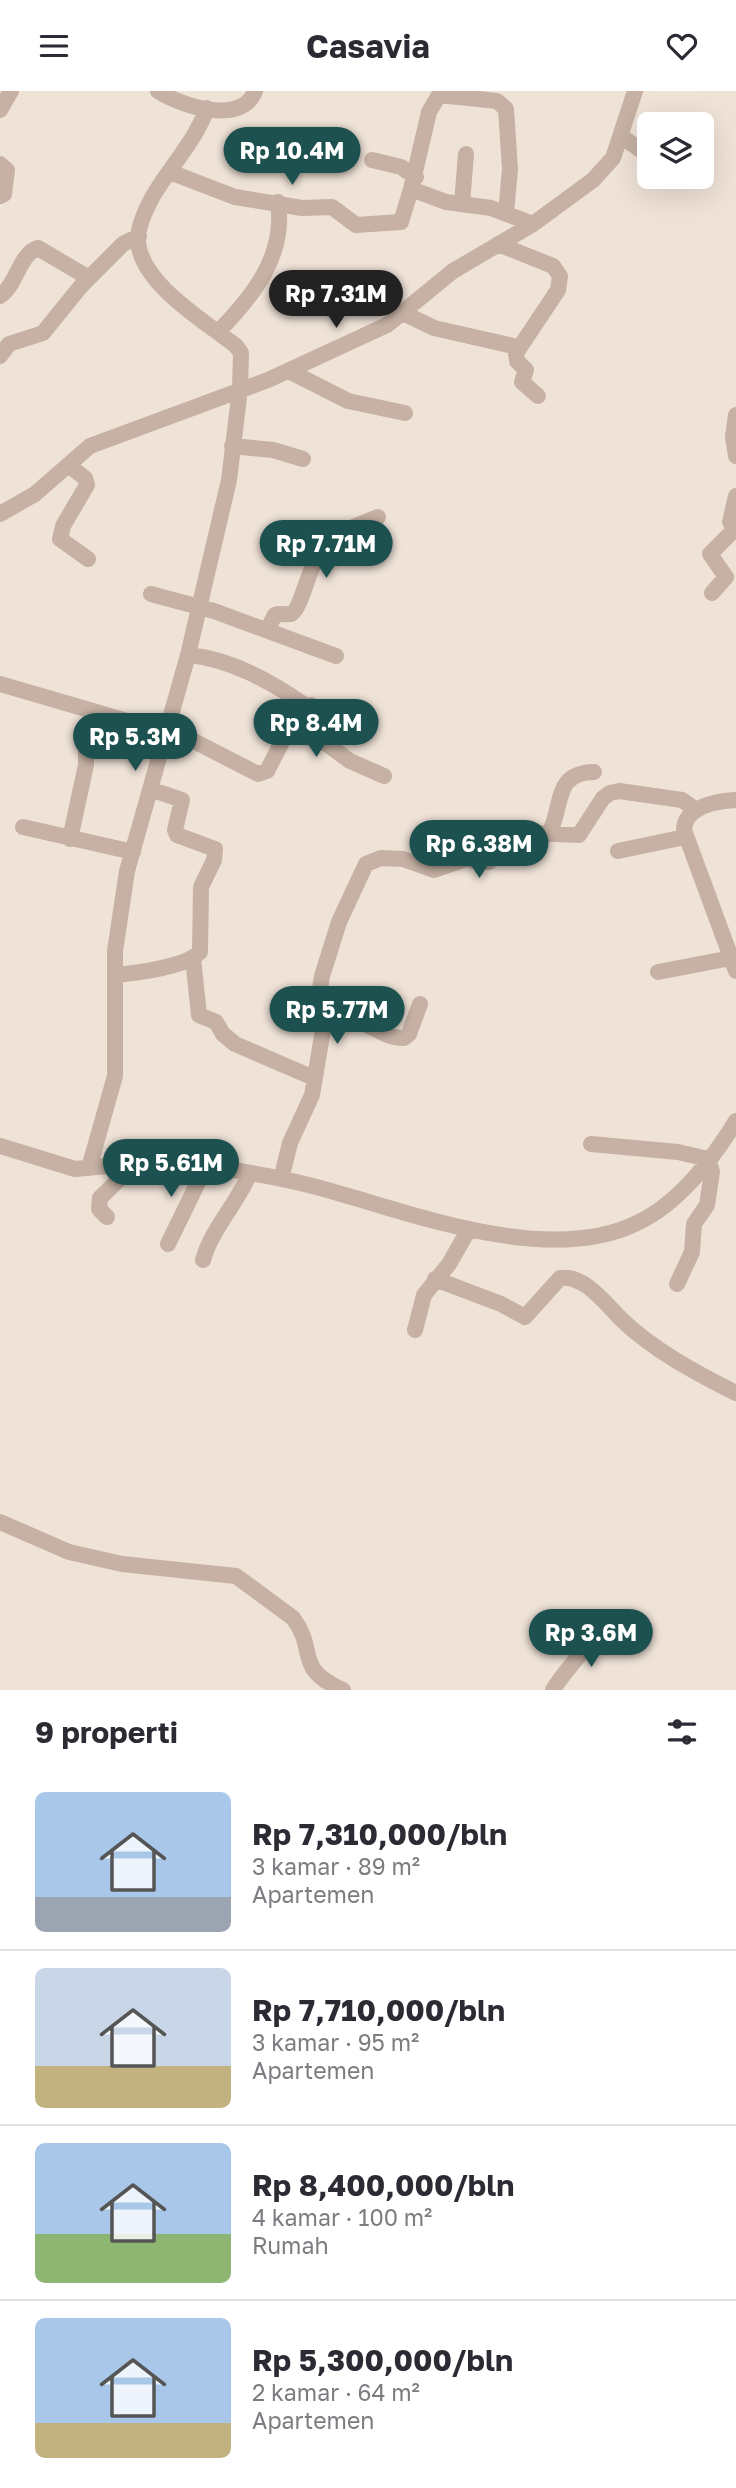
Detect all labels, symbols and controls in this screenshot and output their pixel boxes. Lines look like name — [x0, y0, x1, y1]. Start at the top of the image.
icon: menu — [35, 27, 73, 65]
text: Casavia — [306, 27, 430, 65]
icon: heart — [663, 27, 701, 65]
map controls — [637, 112, 714, 189]
button: layers — [637, 112, 714, 189]
pin: Rp 10.4M — [220, 127, 364, 187]
text: Rp 10.4M — [240, 136, 344, 164]
pin: Rp 7.31M — [264, 271, 408, 330]
text: Rp 7.31M — [285, 279, 387, 307]
pin: Rp 7.71M — [254, 521, 398, 580]
text: Rp 7.71M — [276, 529, 376, 557]
pin: Rp 8.4M — [251, 699, 381, 759]
text: Rp 8.4M — [270, 708, 362, 736]
pin: Rp 5.3M — [70, 713, 200, 773]
text: Rp 5.3M — [89, 722, 181, 750]
pin: Rp 6.38M — [407, 821, 551, 880]
text: Rp 6.38M — [425, 829, 533, 857]
pin: Rp 5.77M — [265, 986, 409, 1046]
text: Rp 5.77M — [286, 995, 388, 1023]
pin: Rp 5.61M — [99, 1139, 243, 1199]
text: Rp 5.61M — [119, 1148, 223, 1176]
pin: Rp 3.6M — [526, 1609, 656, 1669]
text: Rp 3.6M — [545, 1618, 637, 1646]
icon: filters — [663, 1713, 701, 1751]
text: 9 properti — [35, 1714, 178, 1750]
text: Rp 7,310,000/bln — [252, 1816, 507, 1852]
icon: home — [91, 1820, 175, 1904]
text: 3 kamar · 89 m² — [252, 1852, 420, 1880]
text: Apartemen — [252, 1880, 374, 1908]
text: Rp 7,710,000/bln — [252, 1992, 505, 2028]
icon: home — [91, 1996, 175, 2080]
text: 3 kamar · 95 m² — [252, 2028, 419, 2056]
text: Apartemen — [252, 2056, 374, 2084]
text: Rp 8,400,000/bln — [252, 2167, 515, 2203]
icon: home — [91, 2171, 175, 2255]
text: 4 kamar · 100 m² — [252, 2203, 432, 2231]
text: Rumah — [252, 2231, 329, 2259]
text: Rp 5,300,000/bln — [252, 2342, 513, 2378]
icon: home — [91, 2346, 175, 2430]
text: 2 kamar · 64 m² — [252, 2378, 420, 2406]
text: Apartemen — [252, 2406, 374, 2434]

